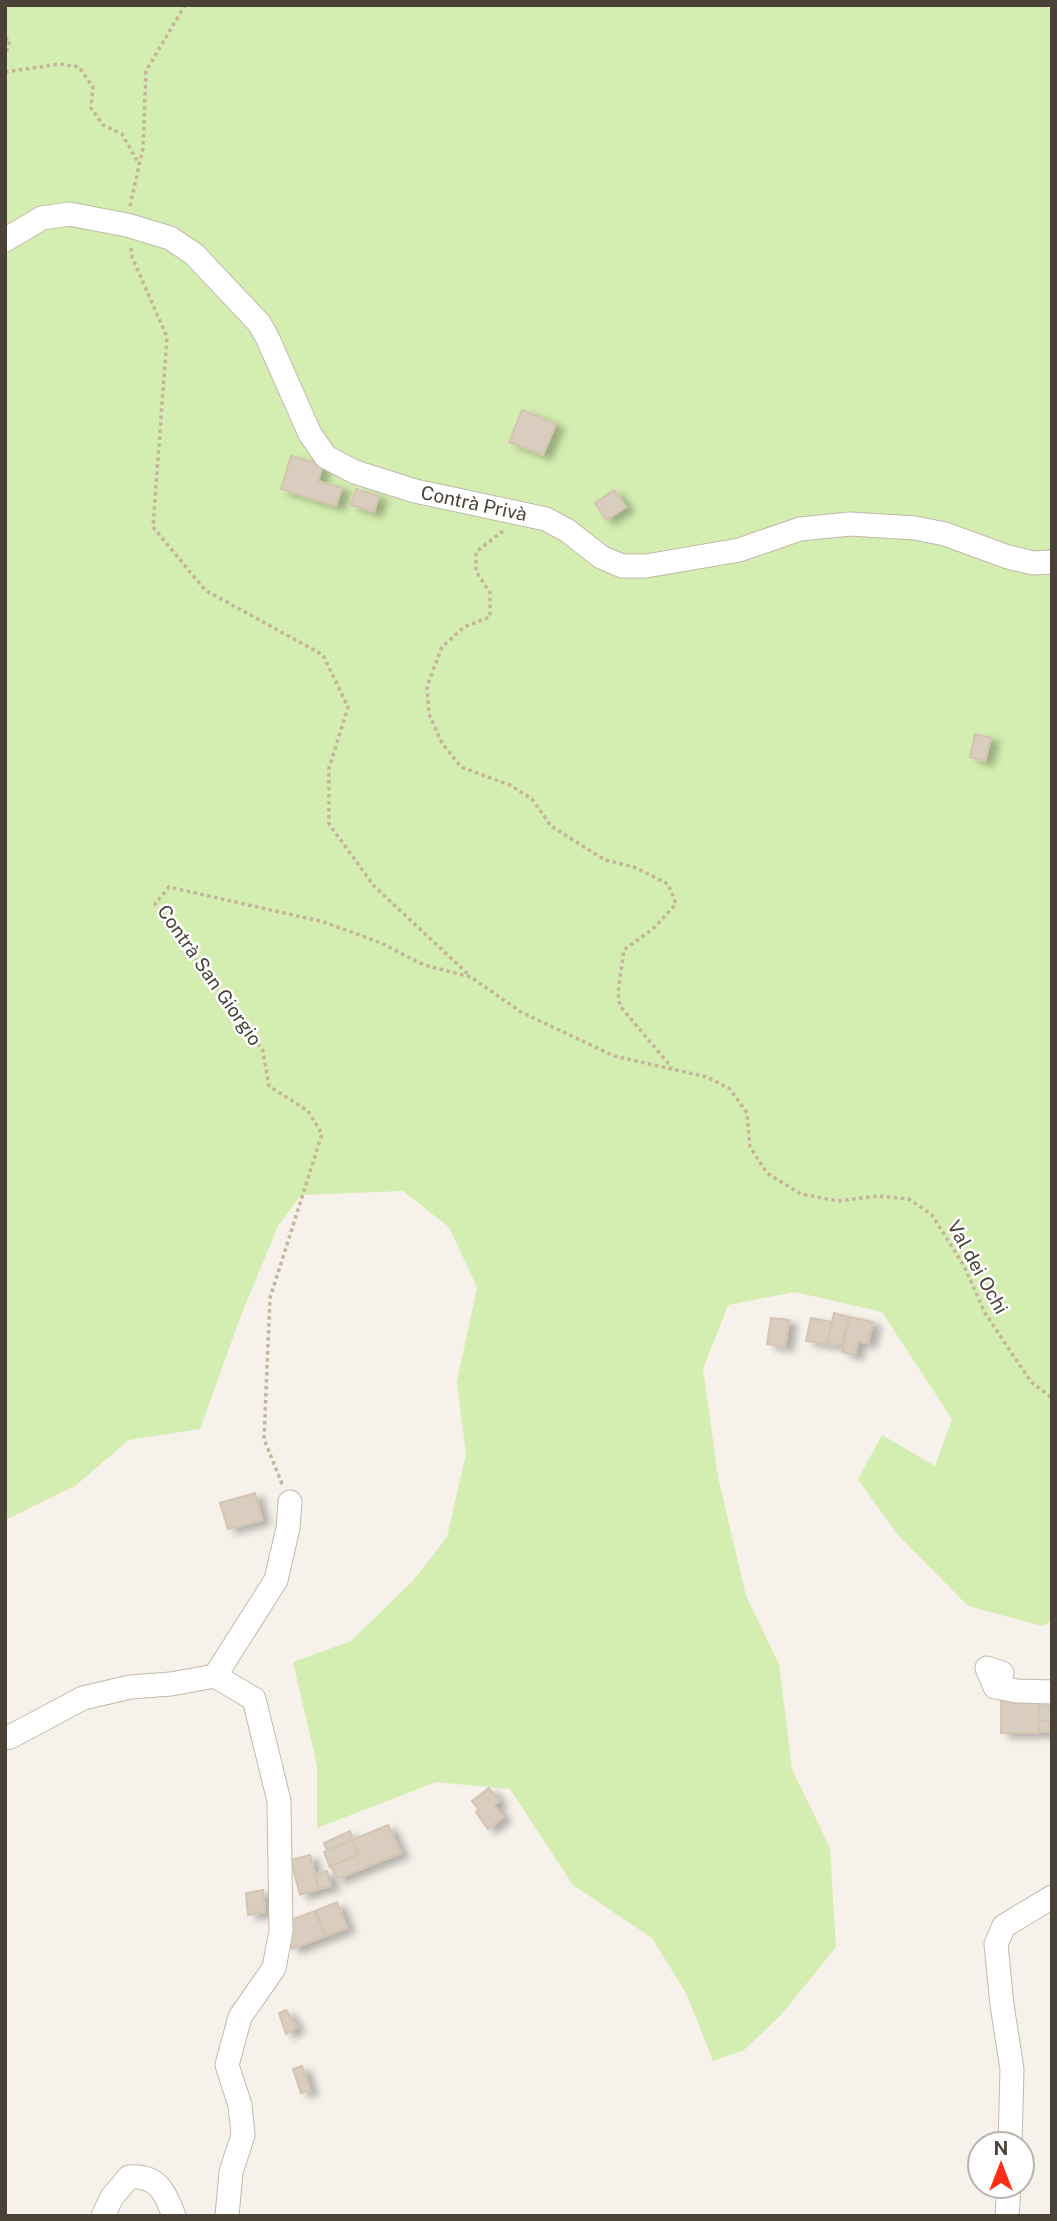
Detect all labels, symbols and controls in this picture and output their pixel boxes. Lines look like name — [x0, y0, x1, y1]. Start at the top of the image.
street label: Contrà Privà — [419, 481, 529, 525]
street label: Contrà San Giorgio — [153, 901, 267, 1049]
street label: Val dei Ochi — [943, 1216, 1013, 1318]
north arrow — [966, 2130, 1036, 2200]
text: N — [994, 2137, 1008, 2159]

